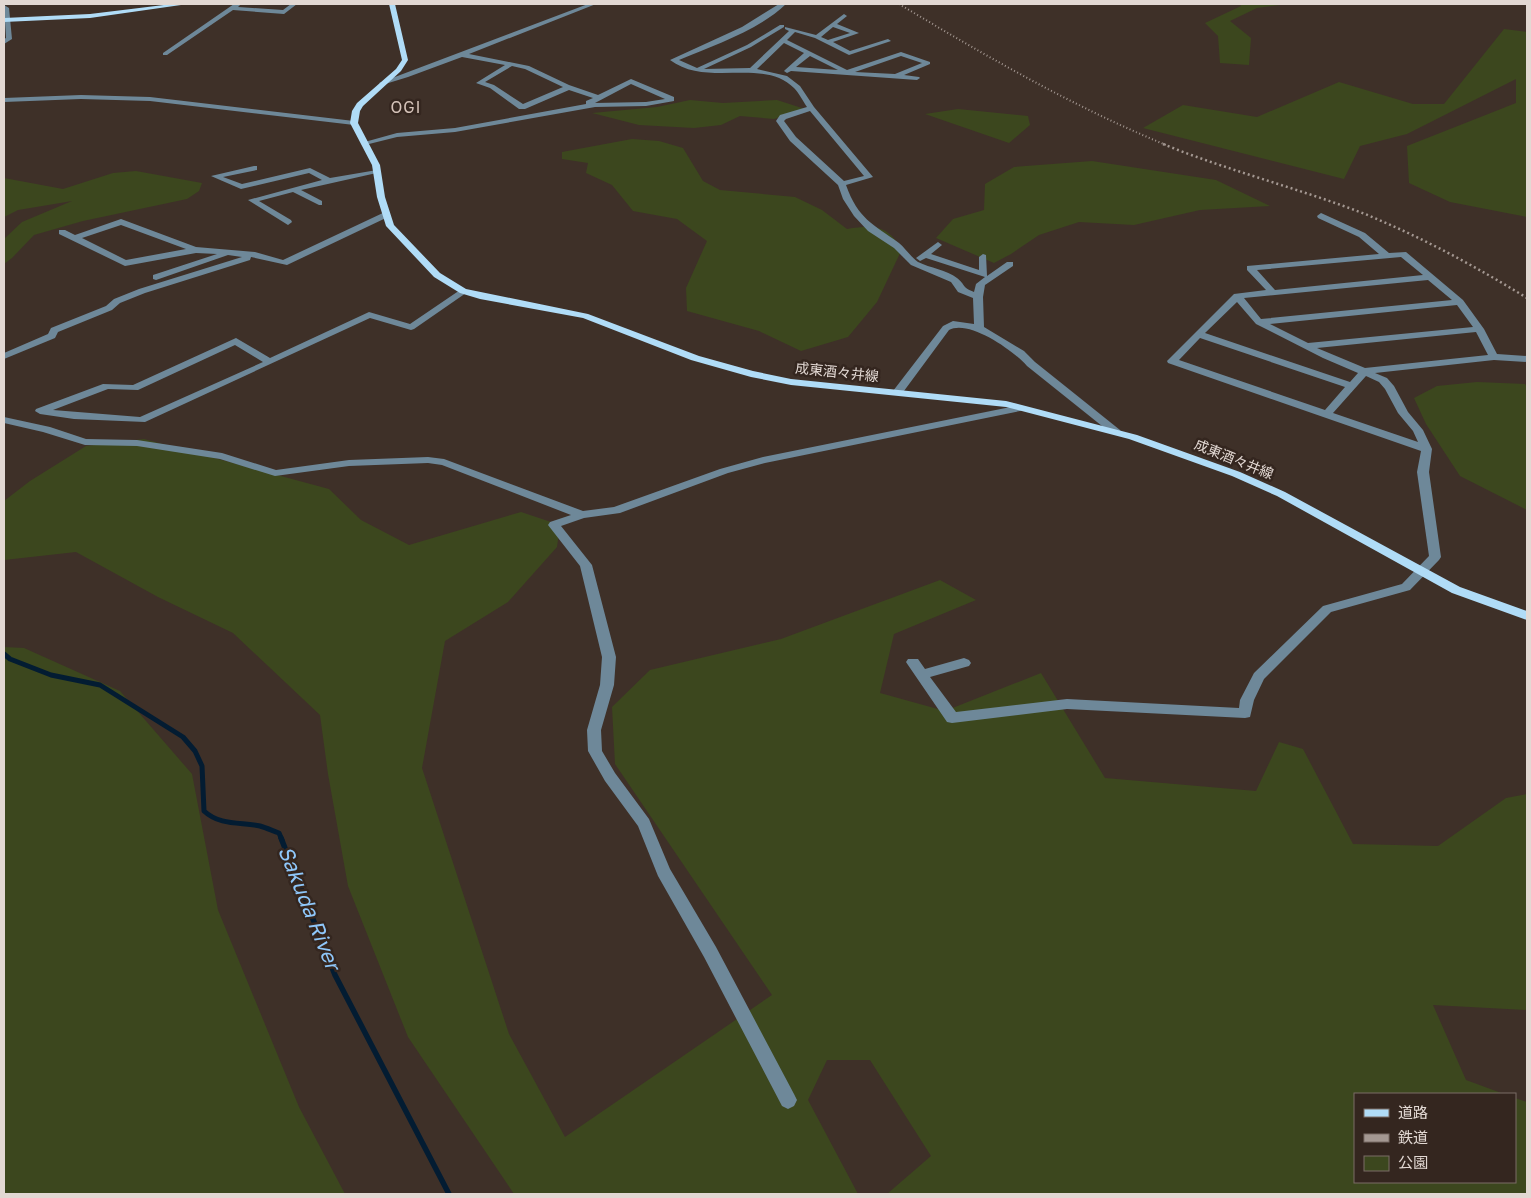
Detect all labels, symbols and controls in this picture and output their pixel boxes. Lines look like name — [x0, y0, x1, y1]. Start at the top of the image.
district label: OGI — [390, 97, 422, 117]
street label: 成東酒々井線 — [794, 359, 880, 384]
street label: 成東酒々井線 — [1192, 435, 1276, 482]
water label: Sakuda River — [273, 842, 348, 976]
legend — [1354, 1093, 1516, 1183]
text: 道路 — [1398, 1103, 1428, 1121]
text: 鉄道 — [1398, 1128, 1428, 1146]
text: 公園 — [1398, 1153, 1428, 1171]

